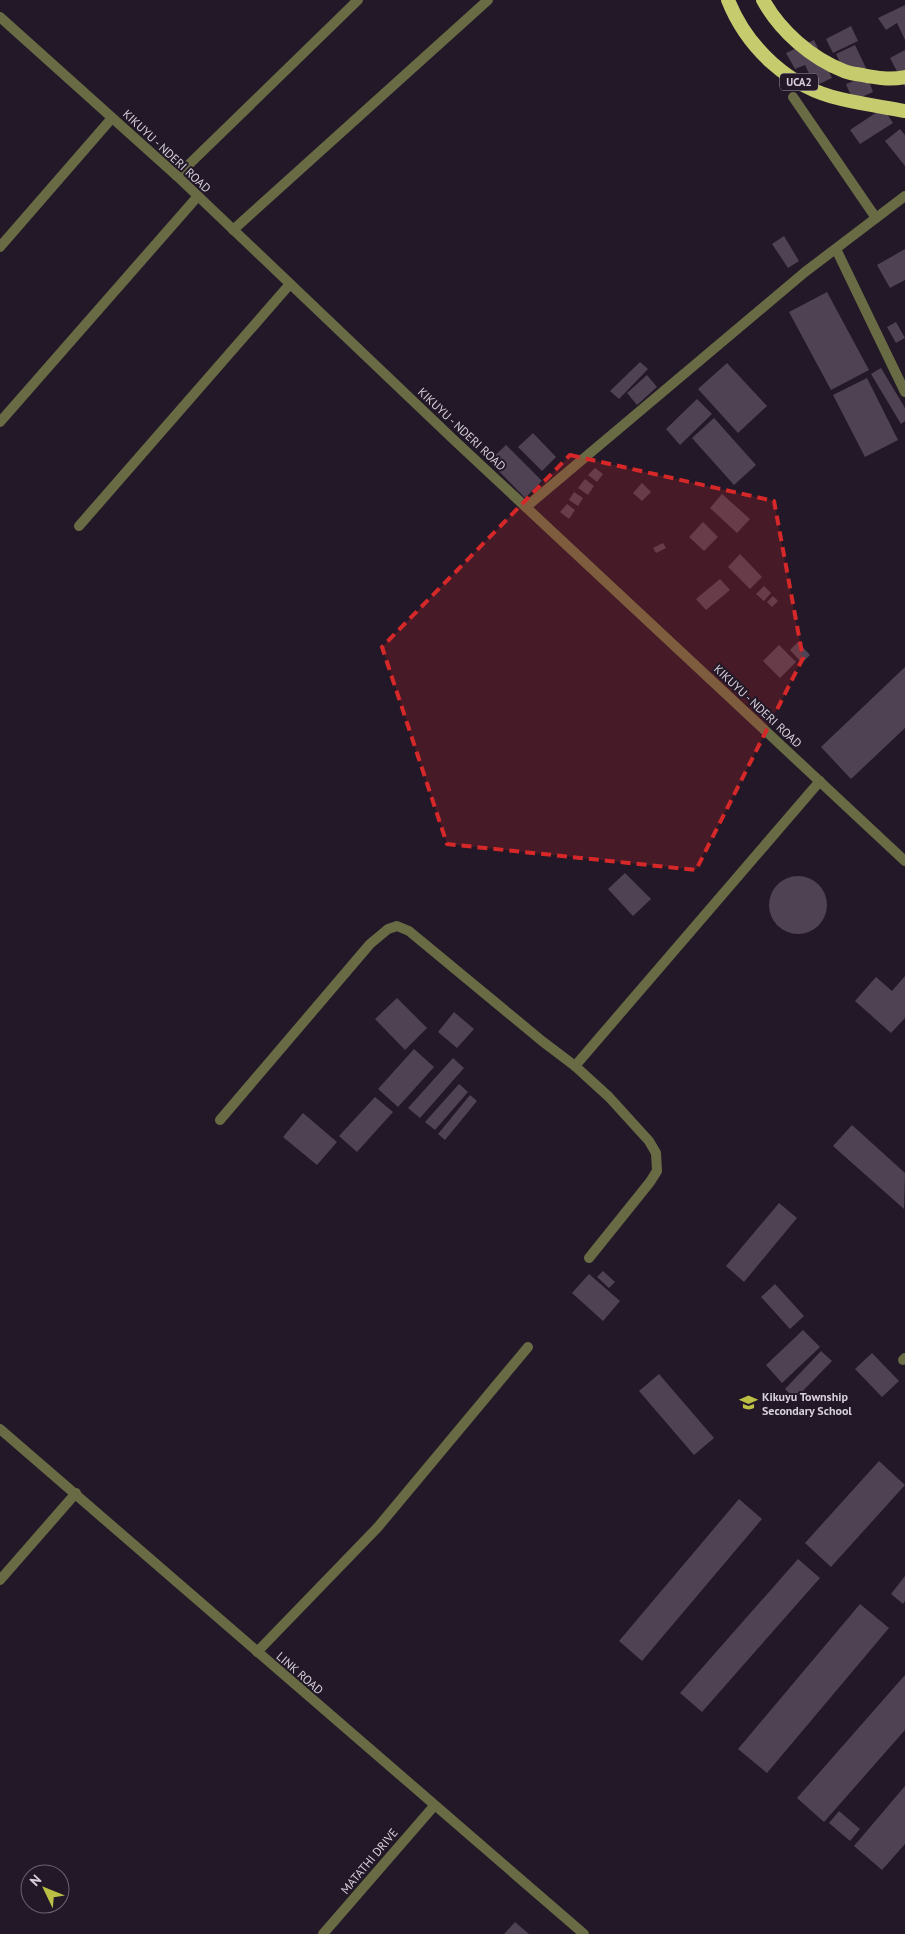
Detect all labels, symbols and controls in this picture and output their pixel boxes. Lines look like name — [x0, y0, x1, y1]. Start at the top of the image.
road number: UCA2 — [780, 74, 818, 90]
street label: KIKUYU - NDERI ROAD — [120, 106, 214, 196]
street label: KIKUYU - NDERI ROAD — [415, 384, 509, 474]
street label: KIKUYU - NDERI ROAD — [711, 661, 805, 751]
place label: Kikuyu Township Secondary School — [762, 1389, 852, 1418]
school or university icon: Kikuyu Township Secondary School — [738, 1393, 758, 1413]
street label: LINK ROAD — [273, 1649, 327, 1698]
street label: MATATHI DRIVE — [337, 1825, 401, 1897]
north arrow — [20, 1864, 70, 1914]
text: N — [26, 1871, 45, 1890]

